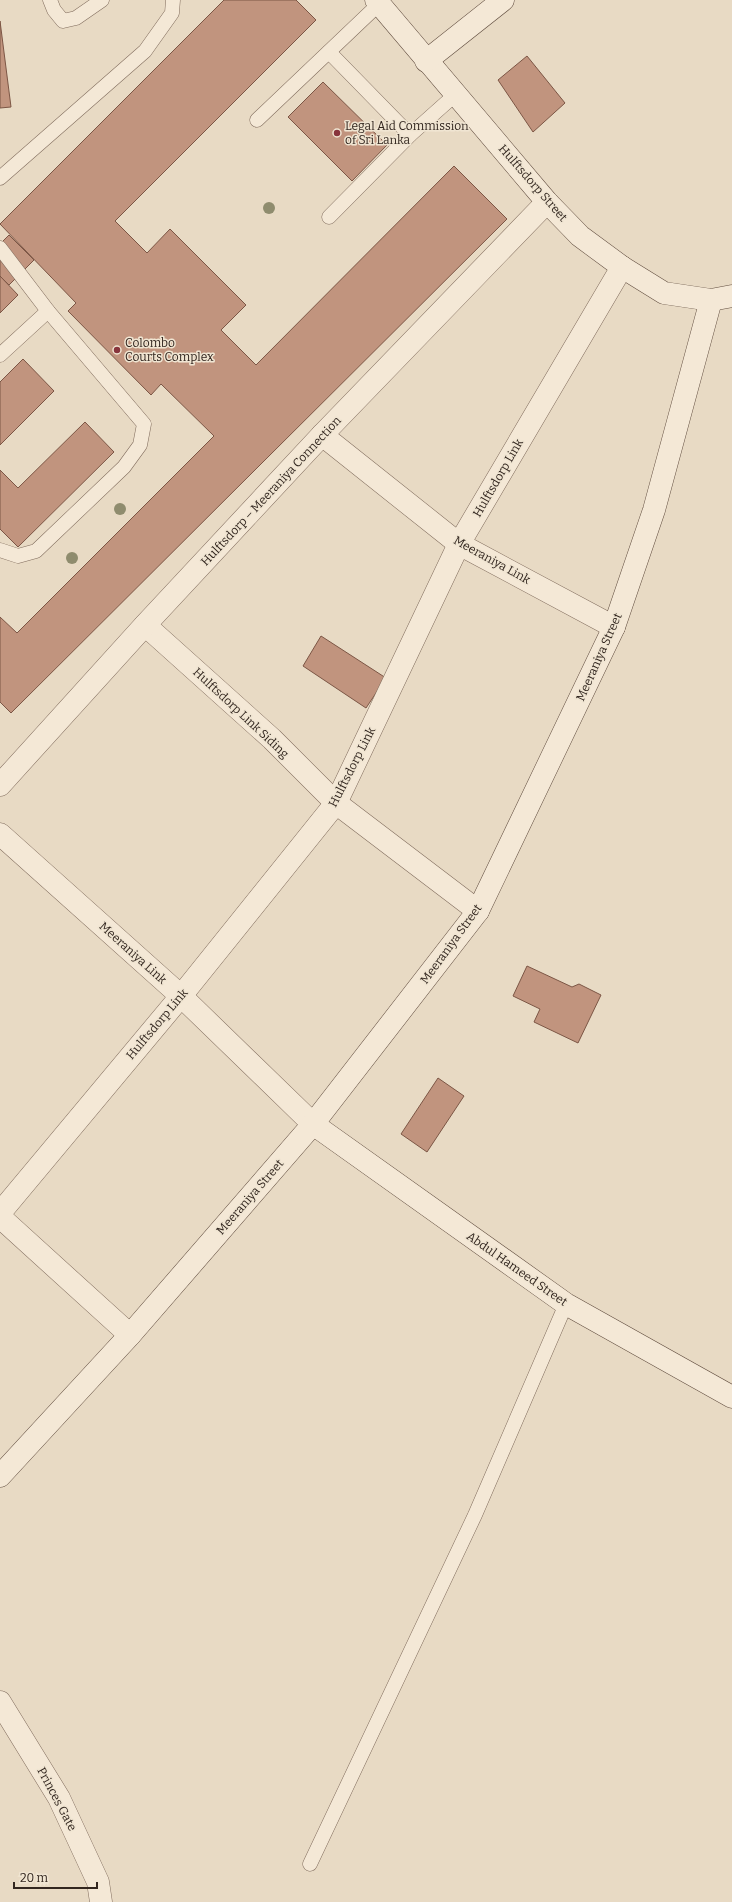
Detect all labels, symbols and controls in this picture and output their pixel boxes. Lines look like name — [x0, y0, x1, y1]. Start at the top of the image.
place label: Legal Aid Commission of Sri Lanka — [345, 119, 469, 147]
marker: Legal Aid Commission of Sri Lanka — [332, 128, 342, 138]
street label: Hulftsdorp Street — [496, 142, 571, 225]
place label: Colombo Courts Complex — [125, 336, 214, 364]
marker: Colombo Courts Complex — [112, 345, 122, 355]
street label: Hulftsdorp – Meeraniya Connection — [198, 413, 344, 569]
street label: Hulftsdorp Link — [470, 436, 526, 520]
street label: Meeraniya Link — [451, 533, 533, 587]
street label: Meeraniya Street — [573, 610, 625, 703]
street label: Hulftsdorp Link Siding — [190, 665, 292, 761]
street label: Hulftsdorp Link — [326, 725, 378, 809]
street label: Meeraniya Street — [417, 901, 485, 987]
street label: Meeraniya Link — [97, 919, 170, 987]
street label: Hulftsdorp Link — [123, 986, 191, 1062]
street label: Meeraniya Street — [214, 1156, 287, 1237]
street label: Abdul Hameed Street — [464, 1229, 571, 1309]
street label: Princes Gate — [34, 1765, 80, 1833]
scale bar — [14, 1864, 97, 1890]
text: 20 m — [20, 1871, 49, 1885]

